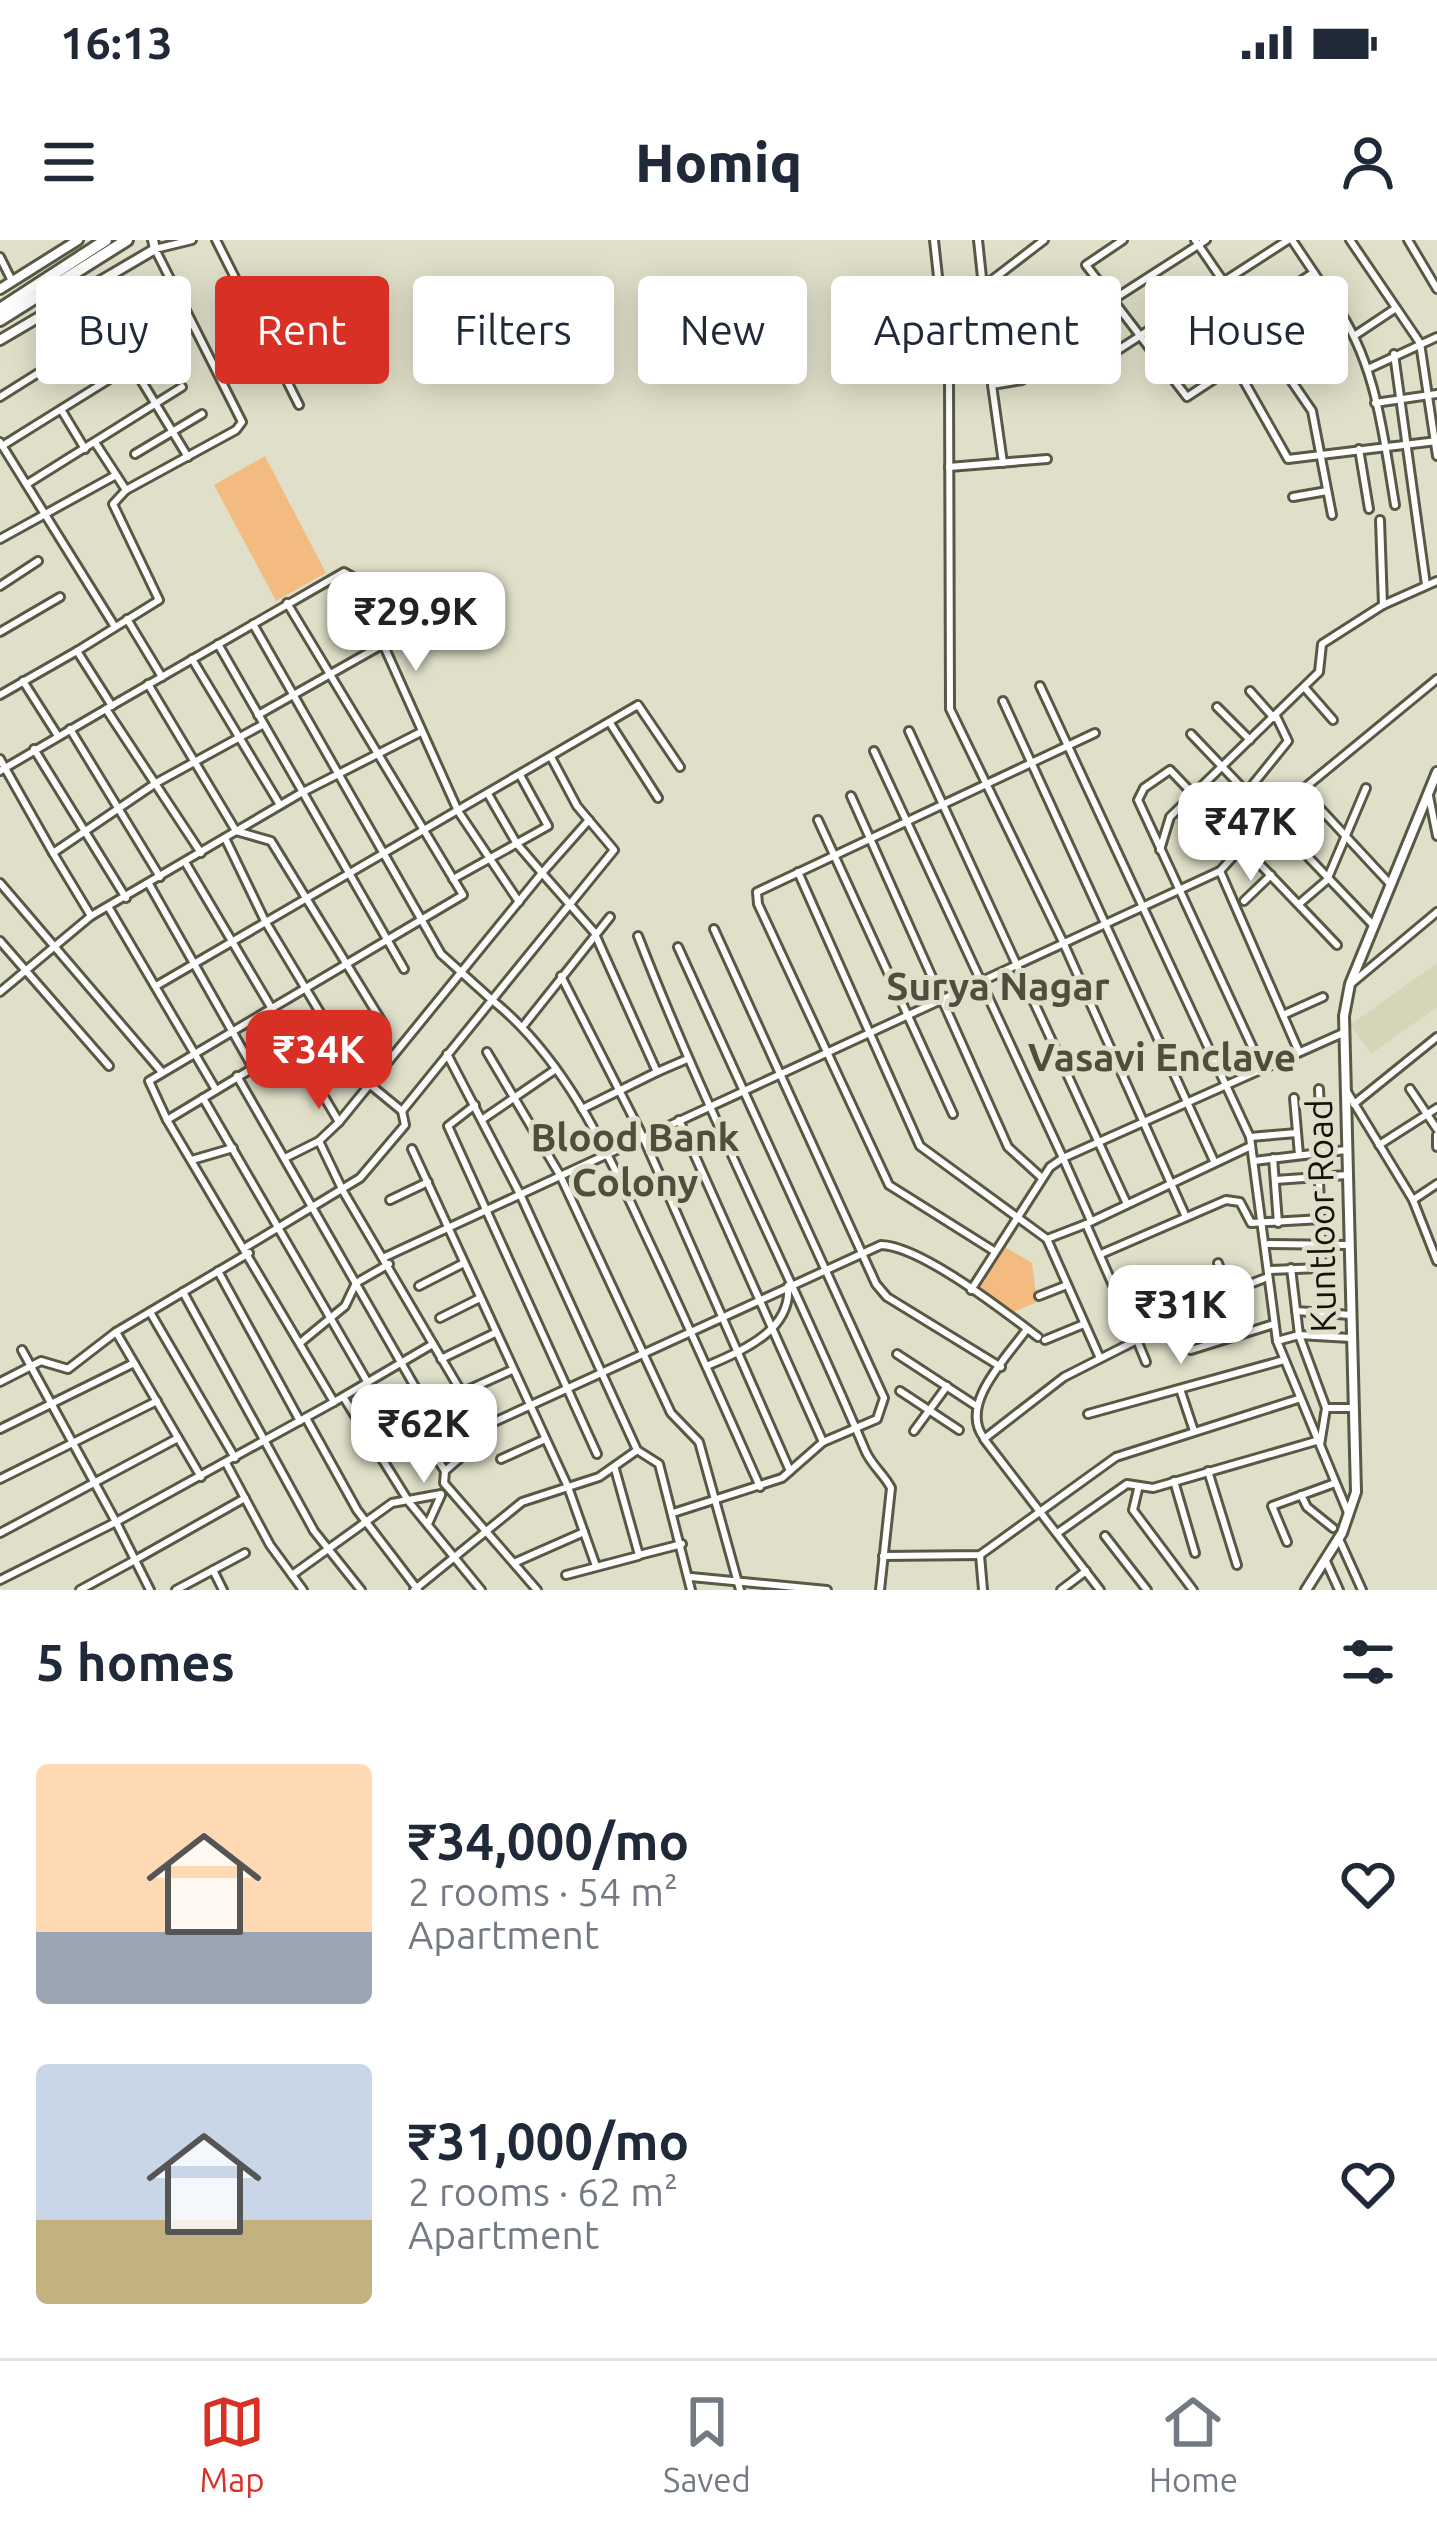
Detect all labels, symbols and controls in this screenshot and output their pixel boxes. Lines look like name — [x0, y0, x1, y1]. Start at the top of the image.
text: 16:13 — [60, 17, 173, 68]
icon: menu — [36, 129, 102, 195]
icon: person — [1335, 129, 1401, 195]
text: Homiq — [635, 132, 802, 192]
chip: Buy — [36, 276, 191, 384]
chip: Rent — [215, 276, 389, 384]
chip: Filters — [413, 276, 614, 384]
chip: New — [638, 276, 807, 384]
chip: Apartment — [831, 276, 1121, 384]
chip: House — [1145, 276, 1348, 384]
pin: ₹29.9K — [318, 572, 514, 674]
text: ₹29.9K — [354, 589, 478, 632]
pin: ₹47K — [1180, 782, 1322, 884]
text: ₹47K — [1205, 799, 1297, 842]
district label: Surya Nagar — [886, 964, 1110, 1007]
pin: ₹34K — [248, 1010, 390, 1112]
text: ₹34K — [273, 1027, 365, 1070]
district label: Vasavi Enclave — [1028, 1035, 1296, 1078]
street label: Kuntloor Road — [1298, 1099, 1343, 1333]
district label: Blood Bank Colony — [531, 1115, 740, 1203]
pin: ₹31K — [1110, 1265, 1252, 1367]
text: ₹31K — [1135, 1282, 1227, 1325]
pin: ₹62K — [353, 1384, 495, 1486]
text: ₹62K — [378, 1401, 470, 1444]
icon: filters — [1335, 1629, 1401, 1695]
text: 5 homes — [36, 1633, 235, 1691]
icon: home — [132, 1812, 276, 1956]
text: ₹34,000/mo — [408, 1812, 689, 1870]
icon: heart — [1335, 1851, 1401, 1917]
text: 2 rooms · 54 m² — [408, 1870, 678, 1913]
text: Apartment — [408, 1913, 599, 1956]
icon: home — [132, 2112, 276, 2256]
text: ₹31,000/mo — [408, 2112, 689, 2170]
icon: heart — [1335, 2151, 1401, 2217]
text: 2 rooms · 62 m² — [408, 2170, 678, 2213]
text: Apartment — [408, 2213, 599, 2256]
tab: Map — [199, 2389, 265, 2498]
tab: Saved — [663, 2389, 751, 2498]
tab: Home — [1149, 2389, 1238, 2498]

